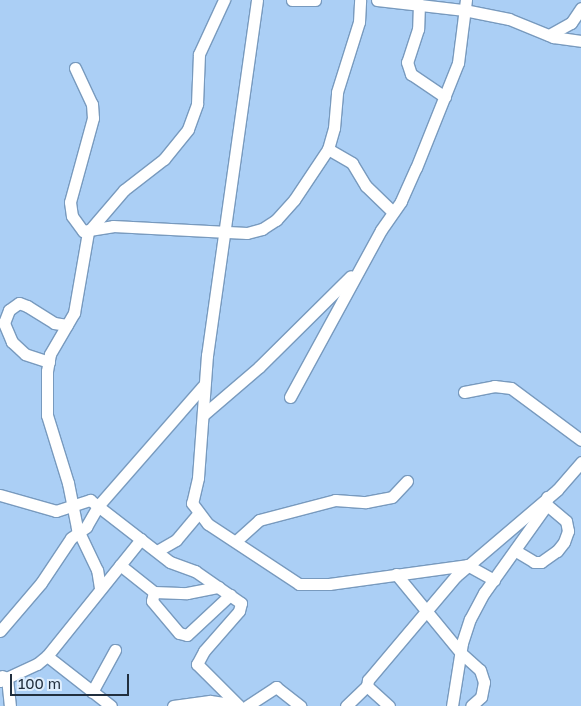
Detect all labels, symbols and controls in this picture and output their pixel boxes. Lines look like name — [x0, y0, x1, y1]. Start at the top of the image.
scale bar — [12, 664, 131, 696]
text: 100 m — [18, 674, 61, 692]

